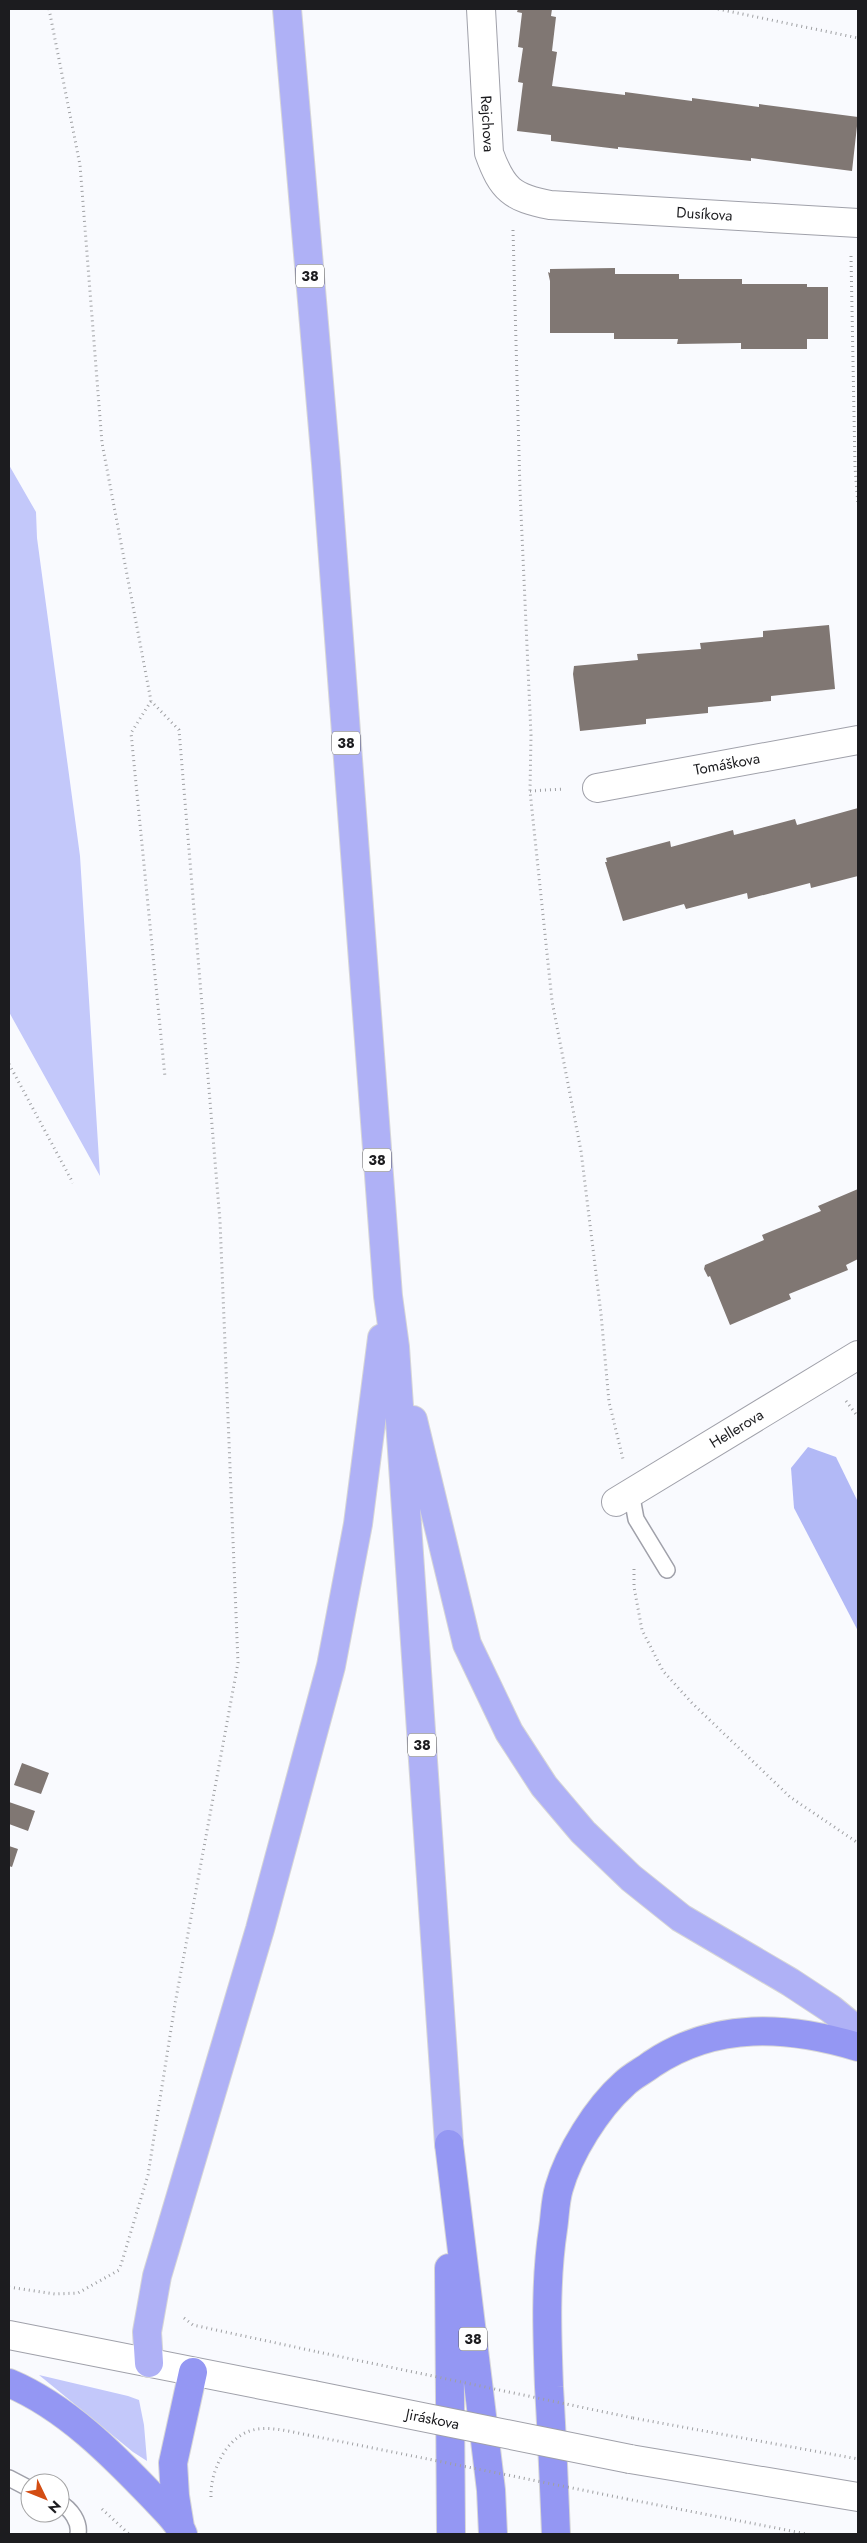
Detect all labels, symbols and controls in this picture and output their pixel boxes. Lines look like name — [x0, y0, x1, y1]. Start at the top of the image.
street label: Rejchova — [475, 95, 500, 153]
street label: Dusíkova — [676, 201, 733, 227]
road number: 38 — [296, 264, 324, 288]
road number: 38 — [332, 731, 360, 754]
street label: Tomáškova — [692, 747, 762, 781]
road number: 38 — [363, 1148, 391, 1172]
street label: Hellerova — [705, 1404, 768, 1454]
road number: 38 — [408, 1734, 436, 1756]
road number: 38 — [459, 2328, 487, 2350]
street label: Jiráskova — [402, 2403, 461, 2435]
north arrow — [20, 2473, 70, 2523]
text: N — [43, 2496, 66, 2518]

